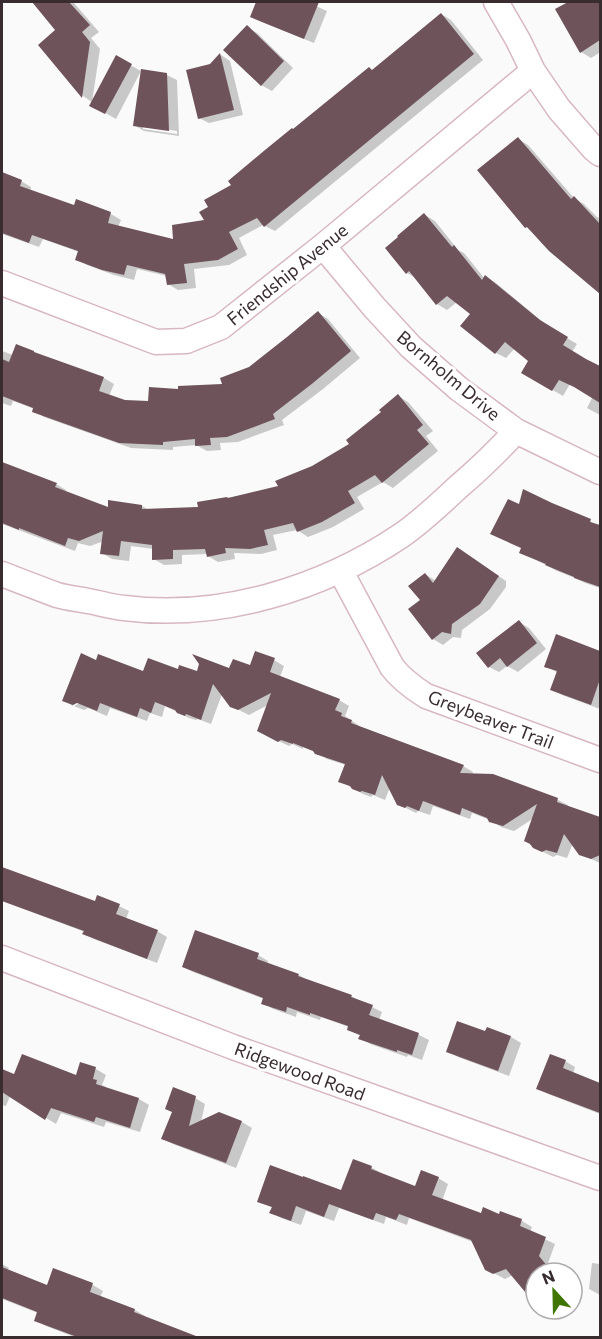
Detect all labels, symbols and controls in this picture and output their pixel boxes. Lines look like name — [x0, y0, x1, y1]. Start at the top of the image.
street label: Friendship Avenue — [222, 218, 352, 330]
street label: Bornholm Drive — [393, 325, 505, 425]
street label: Greybeaver Trail — [425, 685, 557, 753]
street label: Ridgewood Road — [232, 1037, 368, 1105]
north arrow — [524, 1261, 584, 1321]
text: N — [539, 1266, 557, 1288]

